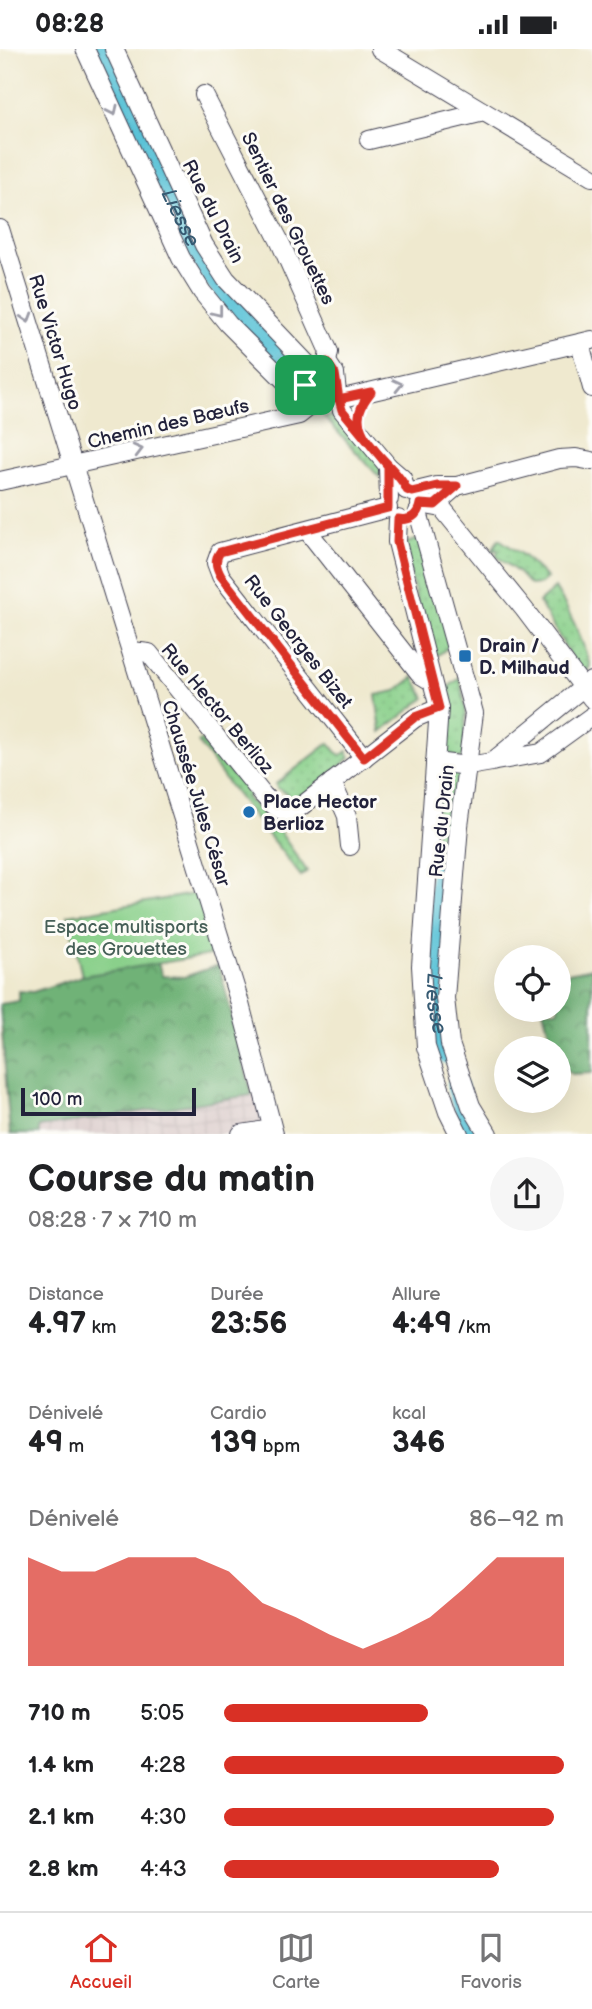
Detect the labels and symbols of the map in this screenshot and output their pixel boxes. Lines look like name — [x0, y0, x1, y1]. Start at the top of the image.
one-way arrow — [105, 104, 119, 116]
street label: Sentier des Grouettes — [236, 129, 339, 308]
street label: Rue du Drain — [177, 156, 249, 267]
water label: Liesse — [156, 185, 205, 251]
street label: Rue Victor Hugo — [23, 272, 86, 413]
one-way arrow — [210, 304, 223, 316]
one-way arrow — [18, 311, 33, 323]
pin — [275, 355, 335, 415]
one-way arrow — [392, 379, 404, 393]
street label: Chemin des Bœufs — [85, 395, 251, 454]
one-way arrow — [132, 444, 144, 458]
street label: Rue Georges Bizet — [238, 570, 357, 714]
place label: Drain / D. Milhaud — [479, 635, 570, 680]
street label: Rue Hector Berlioz — [156, 639, 279, 780]
marker: Drain / D. Milhaud — [457, 648, 473, 664]
street label: Chaussée Jules César — [156, 698, 235, 890]
street label: Rue du Drain — [425, 764, 460, 879]
place label: Place Hector Berlioz — [263, 791, 377, 836]
marker: Place Hector Berlioz — [241, 804, 257, 820]
park label: Espace multisports des Grouettes — [44, 916, 208, 961]
water label: Liesse — [420, 972, 452, 1037]
scale bar — [21, 1085, 196, 1117]

